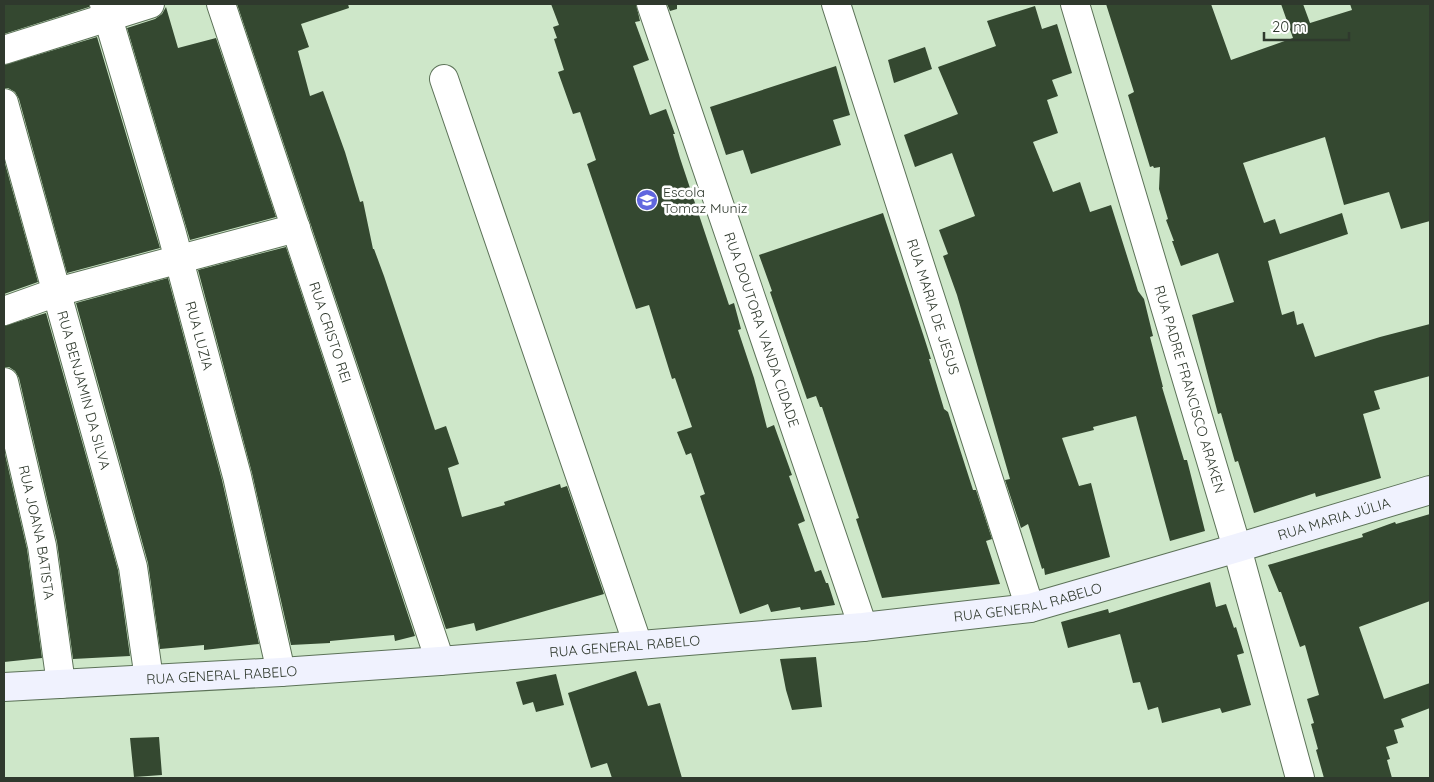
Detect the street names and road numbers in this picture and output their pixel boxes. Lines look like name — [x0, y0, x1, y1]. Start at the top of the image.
street label: RUA DOUTORA VANDA CIDADE — [720, 230, 803, 430]
street label: RUA MARIA DE JESUS — [903, 236, 964, 377]
street label: RUA CRISTO REI — [305, 279, 356, 385]
street label: RUA PADRE FRANCISCO ARAKEN — [1150, 283, 1229, 495]
street label: RUA LUZIA — [181, 299, 217, 372]
street label: RUA BENJAMIN DA SILVA — [53, 309, 114, 472]
street label: RUA JOANA BATISTA — [15, 463, 58, 601]
street label: RUA MARIA JÚLIA — [1276, 493, 1392, 544]
street label: RUA GENERAL RABELO — [953, 579, 1104, 626]
street label: RUA GENERAL RABELO — [549, 631, 701, 661]
street label: RUA GENERAL RABELO — [146, 662, 298, 688]

